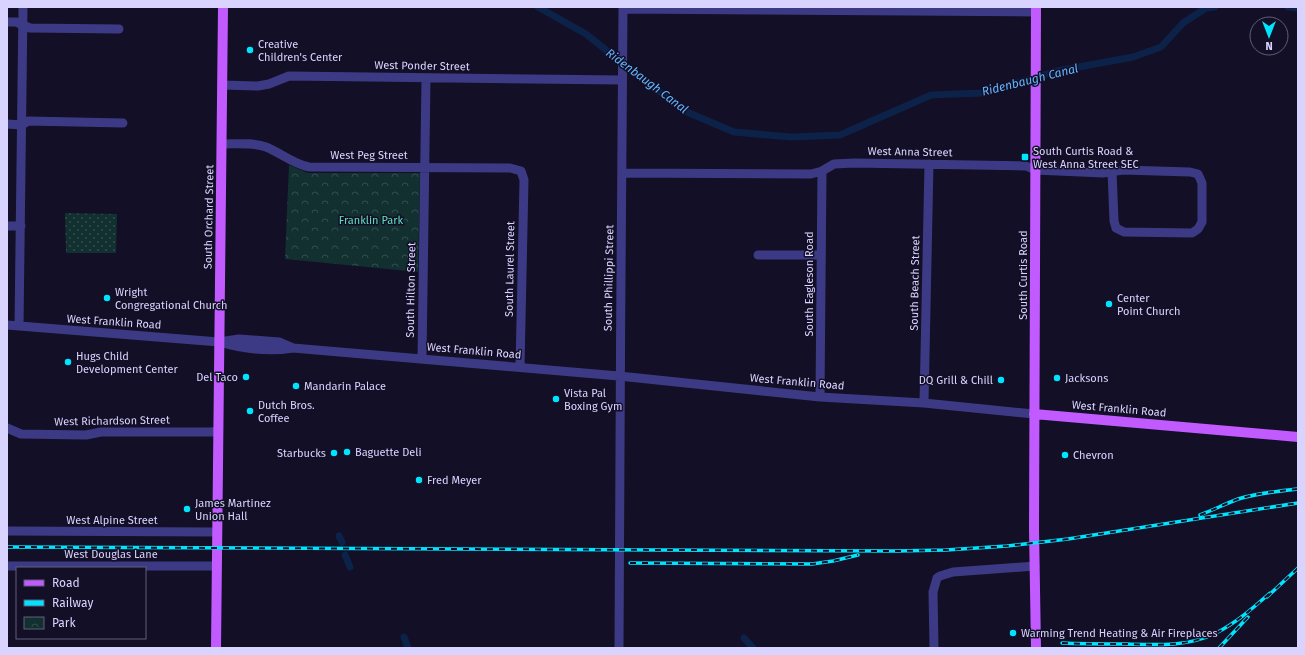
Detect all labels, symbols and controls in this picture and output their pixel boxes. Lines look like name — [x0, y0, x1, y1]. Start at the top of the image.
north arrow — [1249, 16, 1289, 56]
place label: Creative Children's Center — [258, 38, 343, 64]
text: N — [1265, 39, 1273, 52]
marker: Creative Children's Center — [245, 45, 255, 55]
water label: Ridenbaugh Canal — [603, 46, 691, 116]
street label: West Ponder Street — [374, 59, 470, 73]
water label: Ridenbaugh Canal — [980, 61, 1080, 99]
street label: West Anna Street — [867, 145, 953, 159]
place label: South Curtis Road & West Anna Street SEC — [1033, 145, 1139, 171]
street label: West Peg Street — [330, 149, 408, 162]
marker: South Curtis Road & West Anna Street SEC — [1020, 152, 1030, 162]
street label: South Orchard Street — [202, 165, 216, 269]
park label: Franklin Park — [339, 214, 403, 227]
street label: South Laurel Street — [503, 221, 517, 317]
street label: South Phillippi Street — [602, 225, 616, 331]
street label: South Curtis Road — [1017, 230, 1030, 320]
street label: South Eagleson Road — [803, 232, 816, 336]
street label: South Beach Street — [908, 235, 922, 331]
street label: South Hilton Street — [404, 242, 418, 338]
place label: Wright Congregational Church — [115, 286, 227, 312]
place label: Center Point Church — [1117, 292, 1180, 318]
marker: Wright Congregational Church — [102, 293, 112, 303]
marker: Center Point Church — [1104, 299, 1114, 309]
street label: West Franklin Road — [66, 312, 162, 332]
street label: West Franklin Road — [426, 340, 522, 362]
place label: Hugs Child Development Center — [76, 350, 178, 376]
marker: Hugs Child Development Center — [63, 357, 73, 367]
place label: Del Taco — [196, 371, 238, 384]
street label: West Franklin Road — [749, 371, 845, 393]
marker: Del Taco — [241, 372, 251, 382]
place label: Jacksons — [1065, 372, 1108, 385]
marker: Jacksons — [1052, 373, 1062, 383]
place label: DQ Grill & Chill — [919, 374, 993, 387]
marker: DQ Grill & Chill — [996, 375, 1006, 385]
place label: Mandarin Palace — [304, 380, 386, 393]
marker: Mandarin Palace — [291, 381, 301, 391]
place label: Vista Pal Boxing Gym — [564, 387, 622, 413]
marker: Vista Pal Boxing Gym — [551, 394, 561, 404]
street label: West Franklin Road — [1071, 398, 1167, 420]
place label: Dutch Bros. Coffee — [258, 399, 315, 425]
marker: Dutch Bros. Coffee — [245, 406, 255, 416]
street label: West Richardson Street — [54, 413, 170, 429]
place label: Baguette Deli — [355, 446, 422, 459]
place label: Starbucks — [277, 447, 326, 460]
marker: Baguette Deli — [342, 447, 352, 457]
marker: Starbucks — [329, 448, 339, 458]
place label: Chevron — [1073, 449, 1114, 462]
marker: Chevron — [1060, 450, 1070, 460]
place label: Fred Meyer — [427, 474, 482, 487]
marker: Fred Meyer — [414, 475, 424, 485]
place label: James Martinez Union Hall — [195, 497, 271, 523]
marker: James Martinez Union Hall — [182, 504, 192, 514]
street label: West Alpine Street — [66, 514, 158, 527]
street label: West Douglas Lane — [64, 548, 158, 561]
legend — [16, 567, 146, 639]
text: Road — [52, 576, 80, 590]
text: Railway — [52, 596, 93, 610]
text: Park — [52, 616, 76, 630]
place label: Warming Trend Heating & Air Fireplaces — [1021, 627, 1218, 640]
marker: Warming Trend Heating & Air Fireplaces — [1008, 628, 1018, 638]

